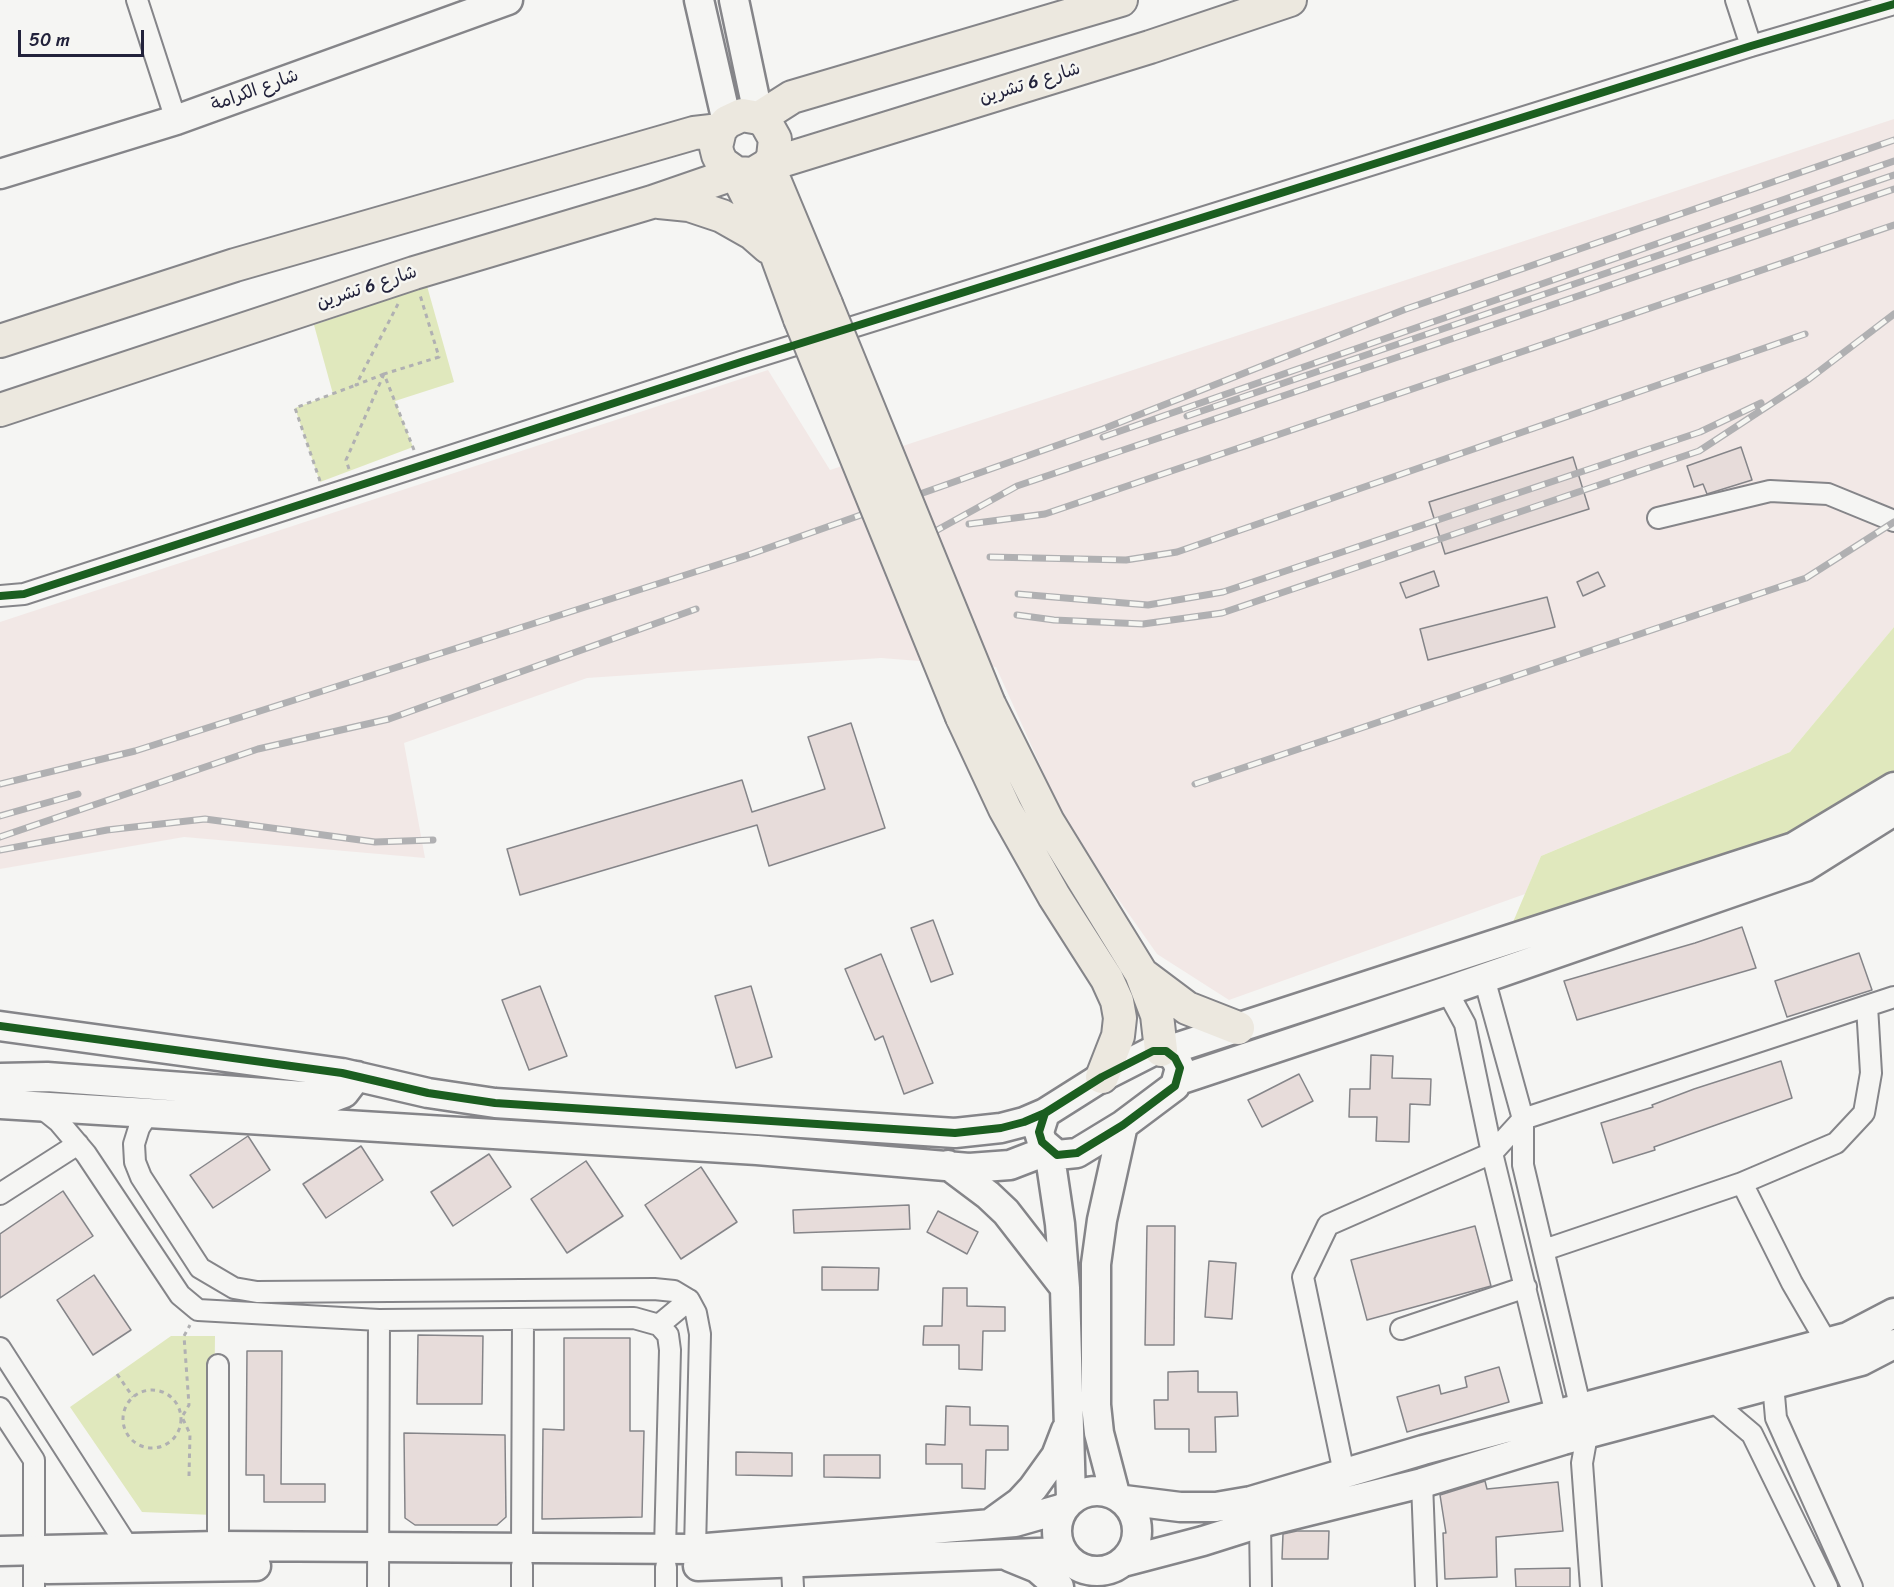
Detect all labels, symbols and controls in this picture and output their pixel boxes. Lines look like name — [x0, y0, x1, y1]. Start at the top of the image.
scale bar — [21, 18, 147, 56]
text: 50 m — [29, 24, 70, 56]
street label: شارع 6 تشرين — [977, 58, 1083, 110]
street label: شارع الكرامة — [208, 65, 302, 117]
street label: شارع 6 تشرين — [314, 262, 420, 314]

